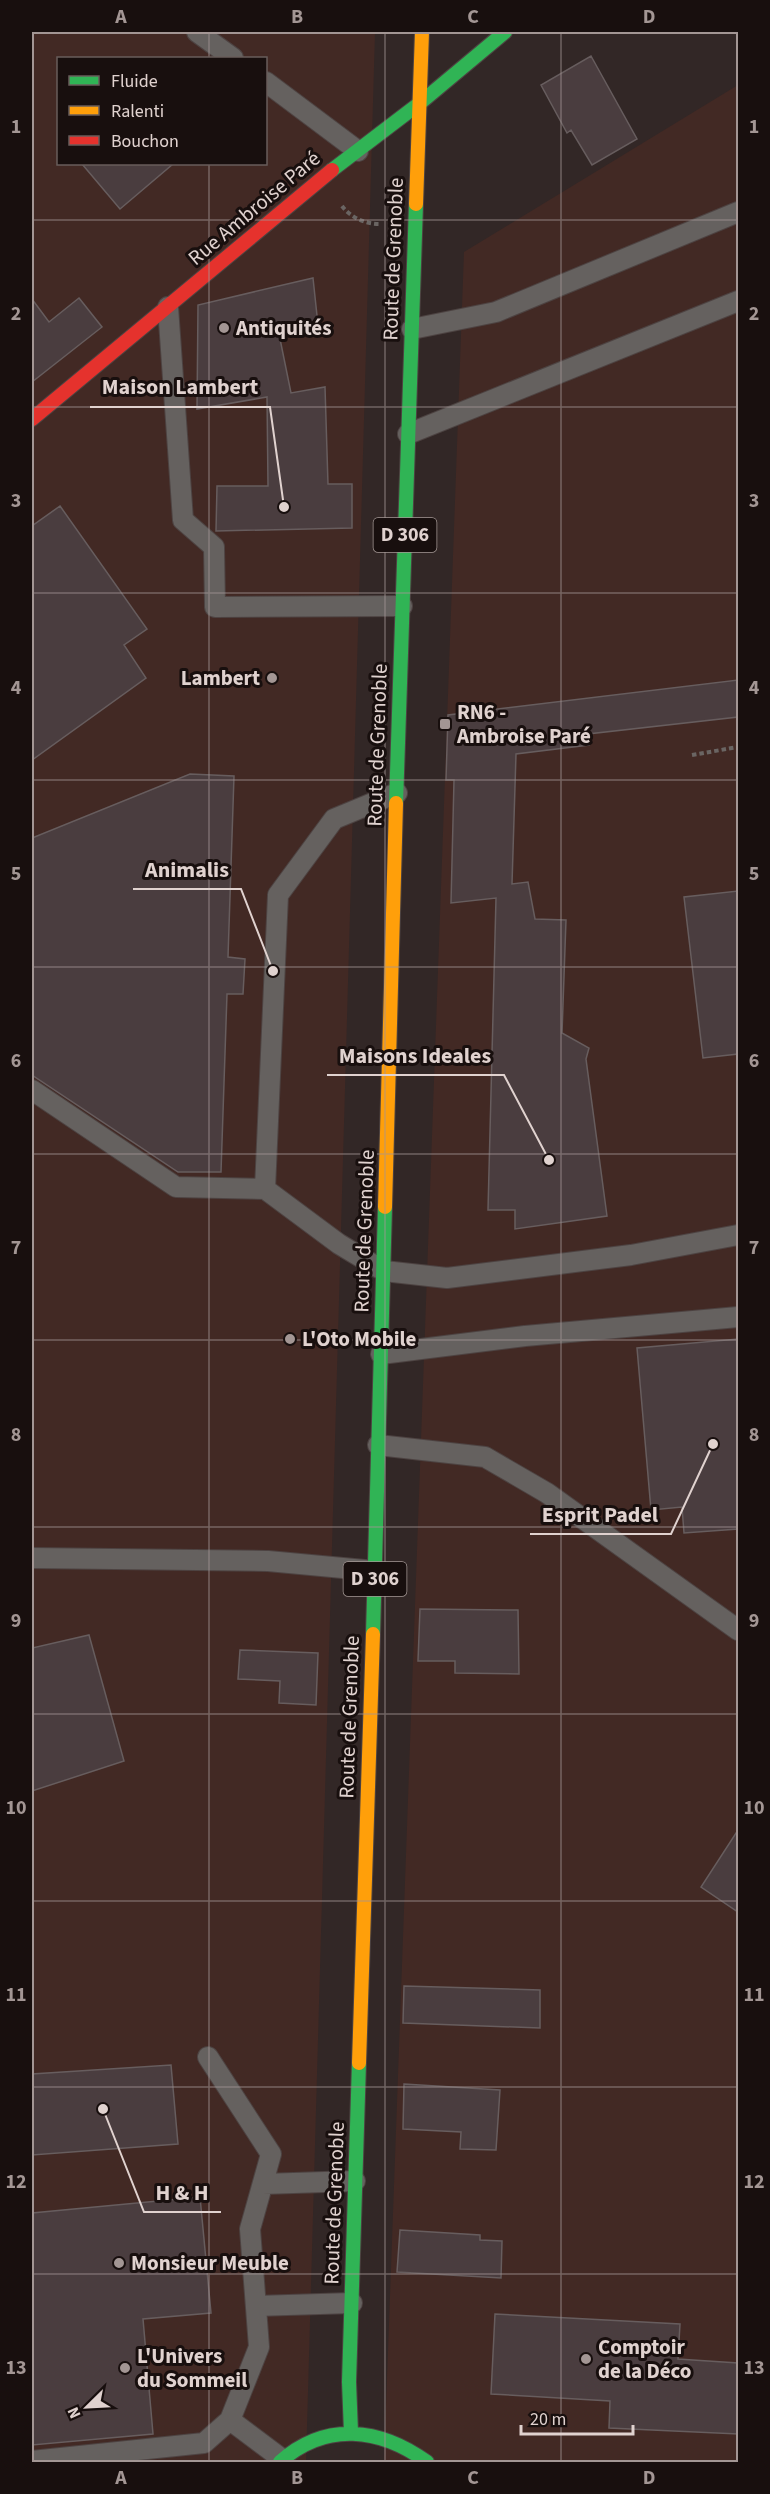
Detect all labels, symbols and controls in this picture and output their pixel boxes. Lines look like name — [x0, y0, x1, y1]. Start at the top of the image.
text: A — [114, 3, 127, 31]
text: B — [291, 3, 303, 31]
text: C — [467, 3, 479, 31]
text: D — [643, 3, 655, 31]
legend — [57, 57, 267, 165]
text: Fluide — [111, 69, 158, 94]
text: Ralenti — [111, 99, 164, 124]
text: 1 — [11, 113, 21, 141]
text: 1 — [749, 113, 759, 141]
text: Bouchon — [111, 129, 179, 154]
street label: Rue Ambroise Paré — [181, 144, 327, 272]
street label: Route de Grenoble — [375, 177, 411, 341]
text: 2 — [11, 300, 21, 328]
text: 2 — [749, 300, 759, 328]
place label: Antiquités — [235, 313, 331, 343]
marker: Antiquités — [217, 321, 231, 335]
callout: Maison Lambert — [90, 367, 270, 407]
text: Maison Lambert — [102, 371, 259, 403]
text: 3 — [11, 487, 21, 515]
text: 3 — [749, 487, 759, 515]
road number: D 306 — [374, 518, 436, 552]
place label: Lambert — [181, 663, 260, 693]
street label: Route de Grenoble — [359, 663, 395, 827]
marker: Lambert — [265, 671, 279, 685]
text: 4 — [11, 674, 22, 702]
text: 4 — [749, 674, 760, 702]
place label: RN6 - Ambroise Paré — [456, 697, 591, 751]
marker: RN6 - Ambroise Paré — [438, 717, 452, 731]
callout: Animalis — [133, 849, 241, 889]
text: Animalis — [144, 854, 229, 886]
text: 5 — [11, 860, 21, 888]
text: 5 — [749, 860, 759, 888]
callout: Maisons Ideales — [327, 1035, 504, 1075]
text: Maisons Ideales — [339, 1040, 492, 1072]
text: 6 — [11, 1047, 21, 1075]
text: 6 — [749, 1047, 759, 1075]
street label: Route de Grenoble — [346, 1149, 382, 1313]
text: 7 — [11, 1234, 21, 1262]
text: 7 — [749, 1234, 759, 1262]
place label: L'Oto Mobile — [302, 1324, 417, 1354]
marker: L'Oto Mobile — [283, 1332, 297, 1346]
text: 8 — [11, 1421, 21, 1449]
text: 8 — [749, 1421, 759, 1449]
callout: Esprit Padel — [530, 1494, 671, 1534]
text: Esprit Padel — [542, 1499, 659, 1531]
road number: D 306 — [344, 1562, 406, 1596]
text: 9 — [11, 1607, 21, 1635]
text: 9 — [749, 1607, 759, 1635]
street label: Route de Grenoble — [331, 1635, 367, 1799]
text: 10 — [5, 1794, 27, 1822]
text: 10 — [743, 1794, 765, 1822]
text: 11 — [5, 1981, 27, 2009]
text: 11 — [743, 1981, 765, 2009]
street label: Route de Grenoble — [316, 2121, 352, 2285]
text: 12 — [5, 2168, 27, 2196]
text: 12 — [743, 2168, 765, 2196]
callout: H & H — [144, 2172, 221, 2212]
text: H & H — [155, 2177, 209, 2209]
place label: Monsieur Meuble — [131, 2248, 289, 2278]
marker: Monsieur Meuble — [112, 2256, 126, 2270]
place label: Comptoir de la Déco — [598, 2332, 692, 2386]
place label: L'Univers du Sommeil — [137, 2341, 247, 2395]
marker: Comptoir de la Déco — [579, 2352, 593, 2366]
text: 13 — [5, 2354, 27, 2382]
text: 13 — [743, 2354, 765, 2382]
marker: L'Univers du Sommeil — [118, 2361, 132, 2375]
north arrow — [57, 2377, 117, 2437]
scale bar — [521, 2398, 634, 2436]
text: N — [62, 2403, 86, 2422]
text: 20 m — [530, 2407, 566, 2432]
text: A — [114, 2464, 127, 2492]
text: B — [291, 2464, 303, 2492]
text: C — [467, 2464, 479, 2492]
text: D — [643, 2464, 655, 2492]

